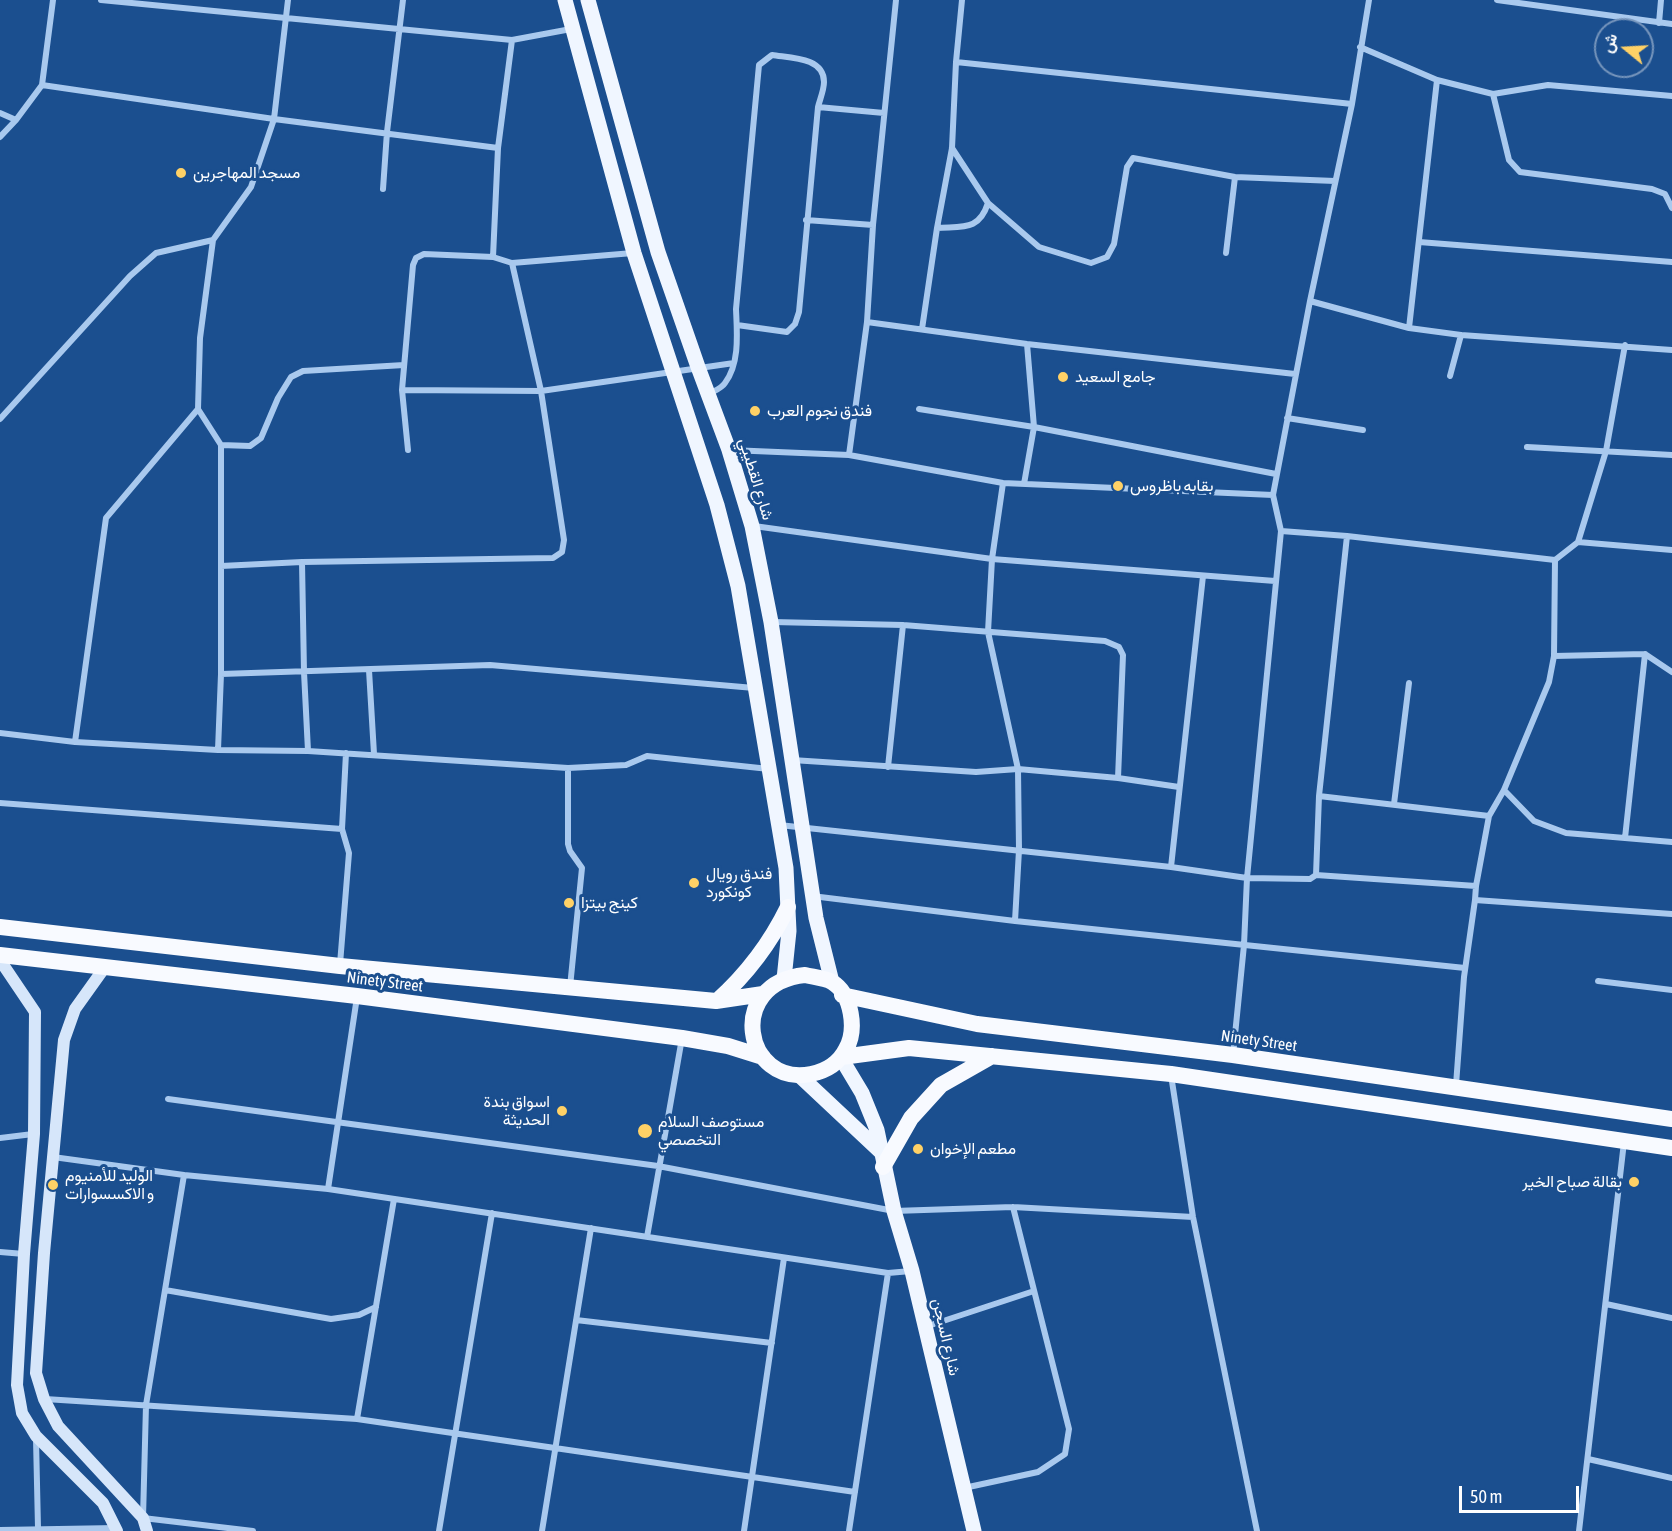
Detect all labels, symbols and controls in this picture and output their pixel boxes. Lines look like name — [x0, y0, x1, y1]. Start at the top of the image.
north arrow — [1594, 18, 1654, 78]
text: ش — [1597, 31, 1620, 55]
place label: مسجد المهاجرين — [193, 163, 300, 183]
marker: مسجد المهاجرين — [174, 166, 188, 180]
place label: جامع السعيد — [1075, 367, 1156, 387]
marker: جامع السعيد — [1056, 370, 1070, 384]
place label: فندق نجوم العرب — [767, 401, 872, 421]
marker: فندق نجوم العرب — [748, 404, 762, 418]
street label: شارع القطيبي — [734, 436, 778, 522]
place label: بقابه باظروس — [1130, 476, 1213, 496]
marker: بقابه باظروس — [1111, 479, 1125, 493]
place label: فندق رويال كونكورد — [706, 864, 772, 902]
marker: فندق رويال كونكورد — [687, 876, 701, 890]
place label: كينج بيتزا — [581, 893, 638, 913]
marker: كينج بيتزا — [562, 896, 576, 910]
street label: Ninety Street — [346, 968, 424, 996]
street label: Ninety Street — [1220, 1026, 1298, 1056]
place label: اسواق بندة الحديثة — [484, 1092, 550, 1130]
marker: اسواق بندة الحديثة — [555, 1104, 569, 1118]
place label: مستوصف السلام التخصصي — [658, 1112, 764, 1150]
marker: مستوصف السلام التخصصي — [636, 1122, 654, 1140]
place label: مطعم الإخوان — [930, 1139, 1016, 1159]
marker: مطعم الإخوان — [911, 1142, 925, 1156]
place label: الوليد للأمنيوم و الاكسسوارات — [65, 1166, 154, 1204]
place label: بقالة صباح الخير — [1522, 1172, 1622, 1192]
marker: بقالة صباح الخير — [1627, 1175, 1641, 1189]
marker: الوليد للأمنيوم و الاكسسوارات — [46, 1178, 60, 1192]
street label: شارع السجن — [928, 1297, 964, 1377]
scale bar — [1462, 1474, 1582, 1512]
text: 50 m — [1470, 1486, 1502, 1507]

